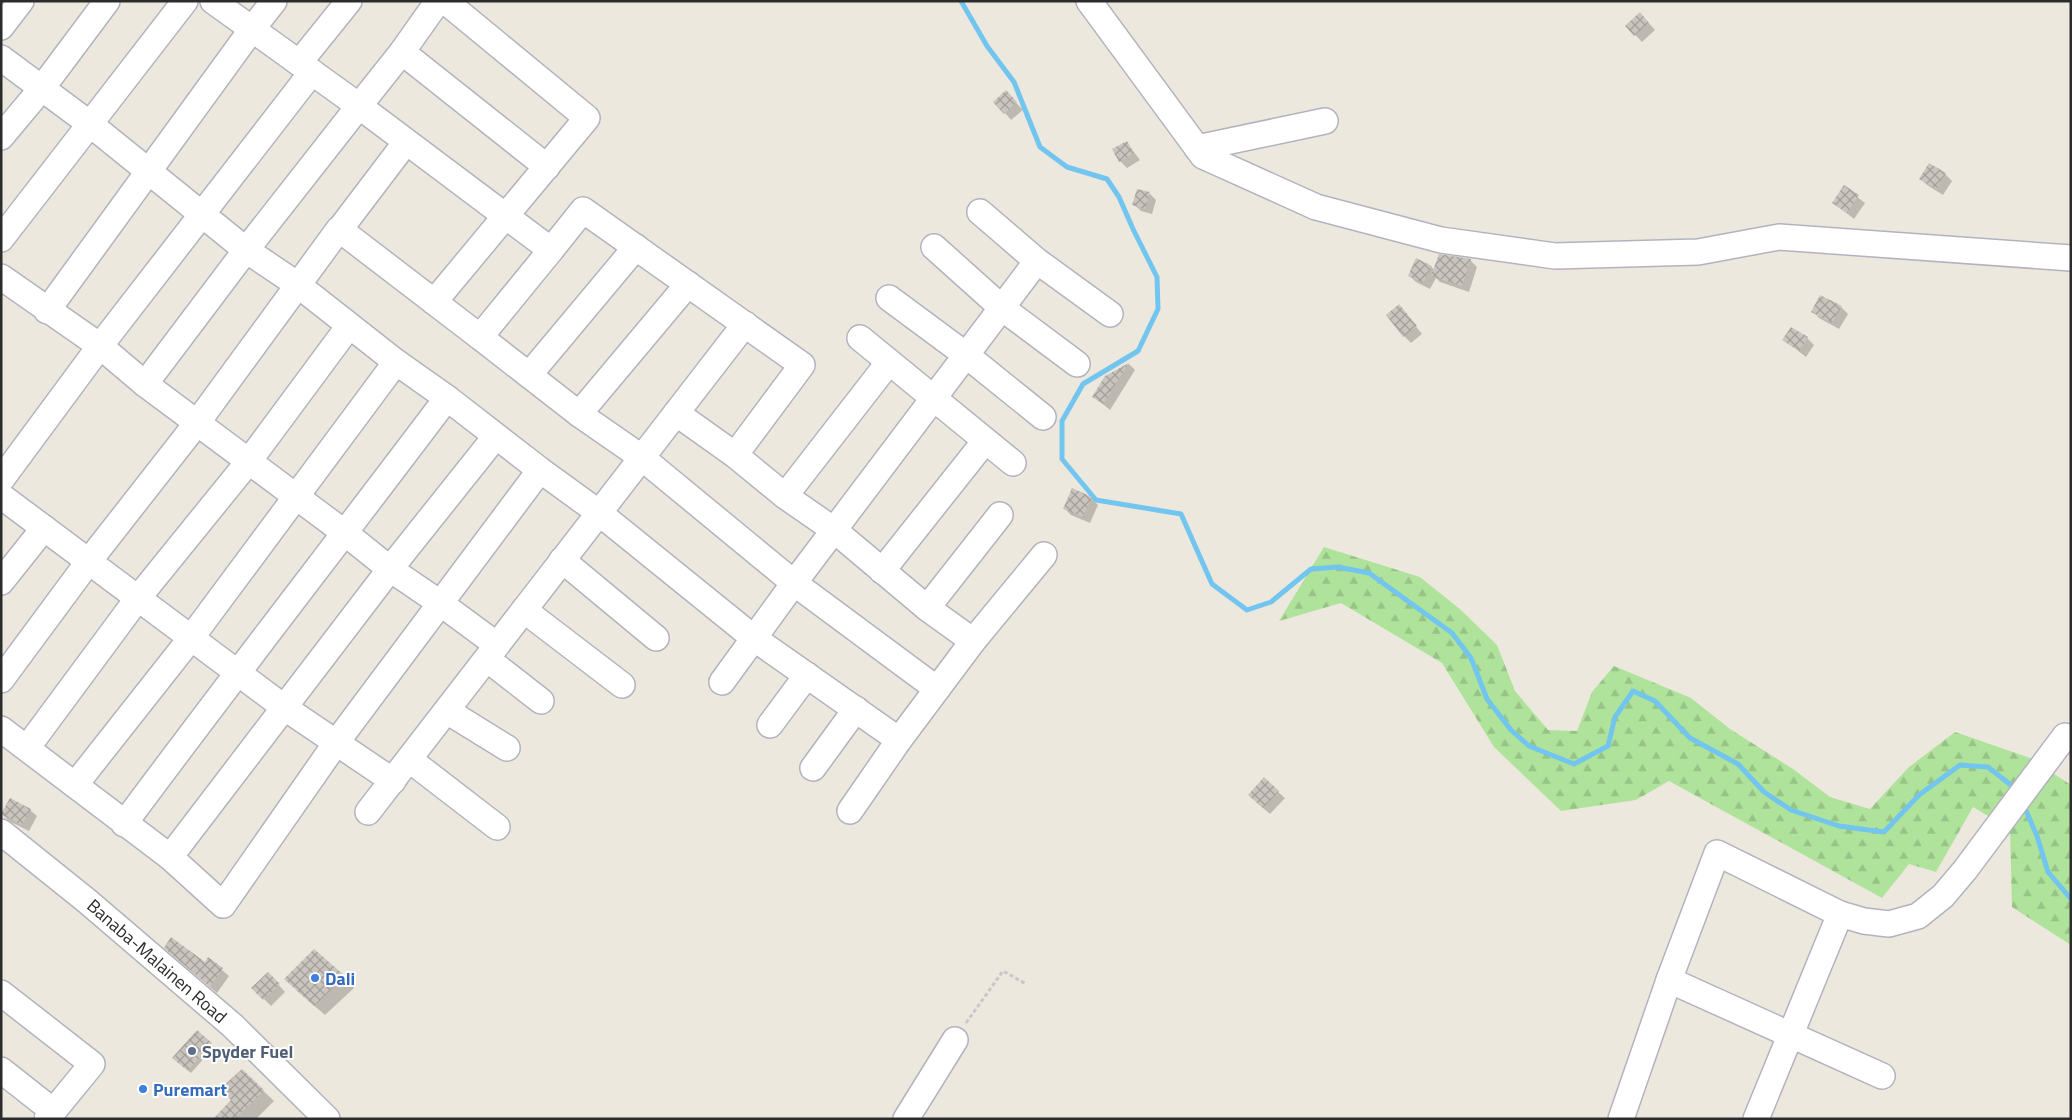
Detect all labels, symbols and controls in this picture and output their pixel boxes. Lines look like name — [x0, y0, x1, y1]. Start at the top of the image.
street label: Banaba-Malainen Road — [81, 892, 233, 1030]
place label: Dali — [325, 965, 355, 992]
marker: Dali — [309, 972, 321, 984]
place label: Spyder Fuel — [202, 1038, 293, 1065]
marker: Spyder Fuel — [186, 1045, 198, 1057]
place label: Puremart — [153, 1076, 227, 1103]
marker: Puremart — [137, 1083, 149, 1095]

